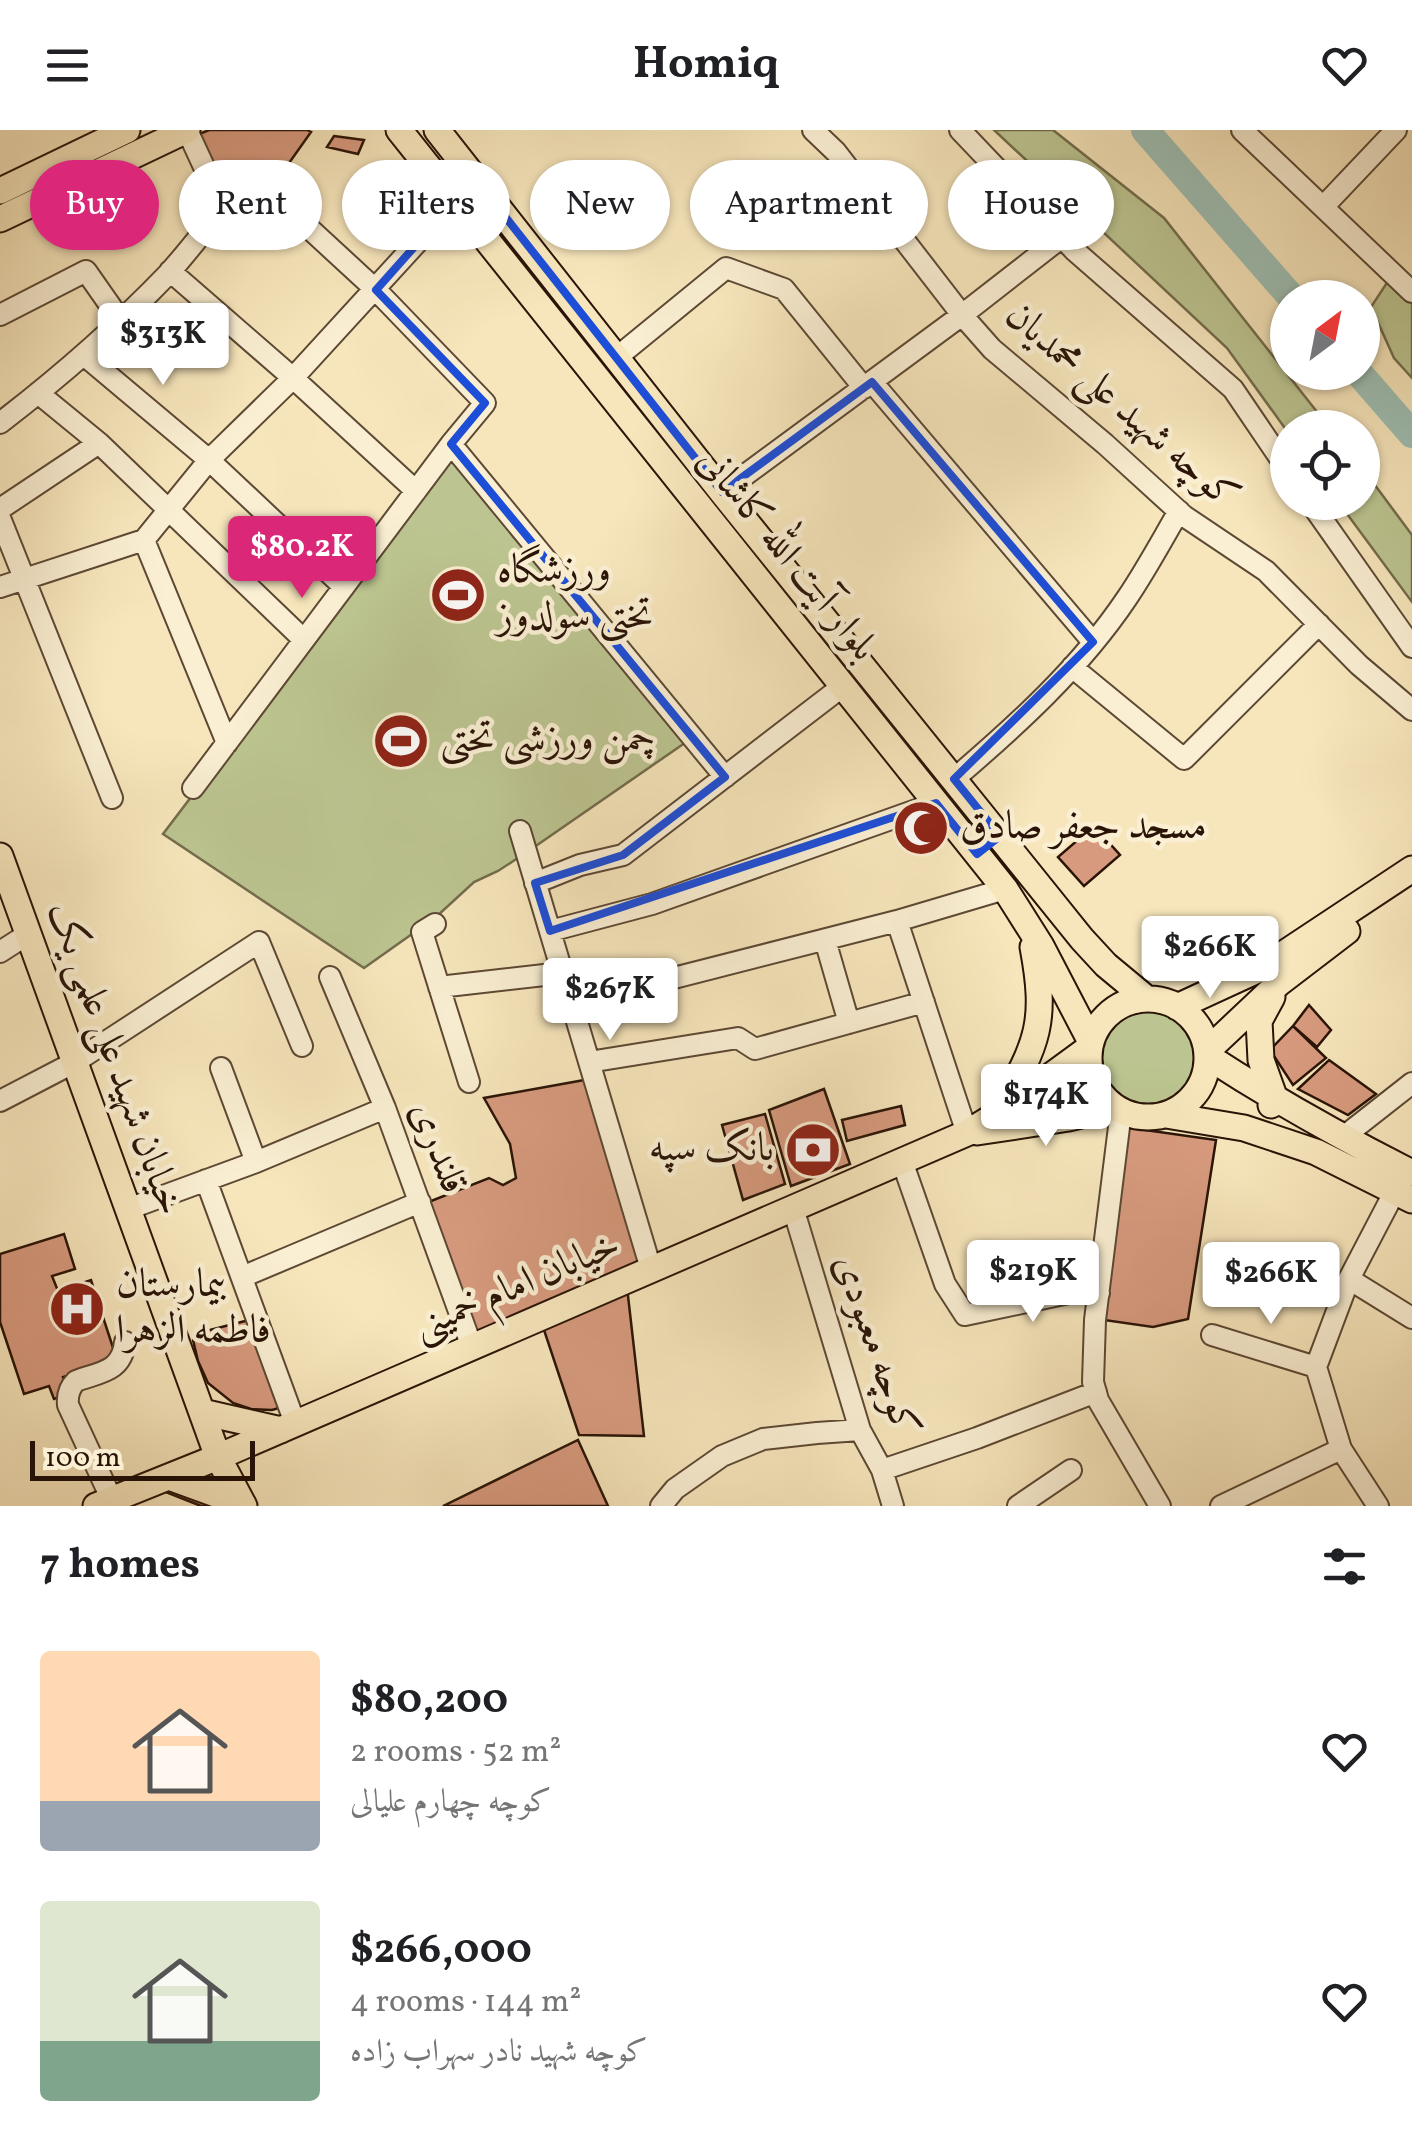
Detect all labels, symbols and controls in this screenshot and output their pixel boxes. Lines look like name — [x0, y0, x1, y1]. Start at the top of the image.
text: Homiq — [633, 34, 779, 97]
icon: menu — [40, 38, 95, 93]
icon: heart — [1317, 38, 1372, 93]
chip: Buy — [30, 160, 159, 250]
chip: Rent — [179, 160, 322, 250]
chip: Filters — [342, 160, 510, 250]
chip: New — [530, 160, 670, 250]
chip: Apartment — [690, 160, 928, 250]
chip: House — [948, 160, 1114, 250]
north arrow — [1270, 280, 1380, 390]
map controls — [1270, 280, 1380, 520]
street label: کوچه شهید علی محمدیان — [992, 289, 1250, 525]
pin: $313K — [93, 303, 233, 388]
text: $313K — [120, 313, 206, 357]
button: locate — [1270, 410, 1380, 520]
street label: بلوار آیت الله کاشانی — [682, 432, 895, 674]
pin: $80.2K — [221, 516, 383, 601]
text: $80.2K — [250, 526, 354, 570]
place label: ورزشگاه تختی سولدوز — [493, 543, 653, 646]
sports icon: ورزشگاه تختی سولدوز — [428, 565, 488, 625]
sports icon: چمن ورزشی تختی — [371, 711, 431, 771]
place label: چمن ورزشی تختی — [440, 713, 655, 769]
mosque icon: مسجد جعفر صادق — [891, 798, 951, 858]
place label: مسجد جعفر صادق — [960, 800, 1207, 856]
street label: خیابان شهید علی علمی یک — [31, 894, 197, 1224]
pin: $266K — [1140, 916, 1280, 1001]
text: $266K — [1164, 926, 1256, 970]
pin: $267K — [540, 958, 680, 1043]
text: $267K — [565, 968, 655, 1012]
pin: $174K — [976, 1064, 1116, 1149]
text: $174K — [1003, 1074, 1089, 1118]
street label: قلندری — [394, 1094, 480, 1202]
bank icon: بانک سپه — [783, 1120, 843, 1180]
place label: بانک سپه — [649, 1122, 774, 1178]
street label: خیابان امام خمینی — [405, 1218, 631, 1359]
pin: $219K — [963, 1240, 1103, 1325]
pin: $266K — [1201, 1242, 1341, 1327]
street label: کوچه معبودی — [818, 1247, 932, 1445]
text: $219K — [989, 1250, 1077, 1294]
text: $266K — [1225, 1252, 1317, 1296]
place label: بیمارستان فاطمه الزهرا — [116, 1258, 271, 1360]
hospital icon: بیمارستان فاطمه الزهرا — [47, 1279, 107, 1339]
scale bar — [30, 1436, 255, 1480]
text: 100 m — [45, 1439, 120, 1478]
text: 7 homes — [40, 1537, 200, 1596]
icon: filters — [1317, 1539, 1372, 1594]
text: $80,200 — [350, 1672, 508, 1731]
icon: home — [120, 1691, 240, 1811]
icon: heart — [1317, 1724, 1372, 1779]
text: 2 rooms · 52 m² — [350, 1731, 561, 1775]
text: کوچه چهارم علیالی — [350, 1781, 551, 1825]
text: $266,000 — [350, 1922, 532, 1981]
icon: home — [120, 1941, 240, 2061]
icon: heart — [1317, 1974, 1372, 2029]
text: 4 rooms · 144 m² — [350, 1981, 581, 2025]
text: کوچه شهید نادر سهراب زاده — [350, 2031, 648, 2075]

